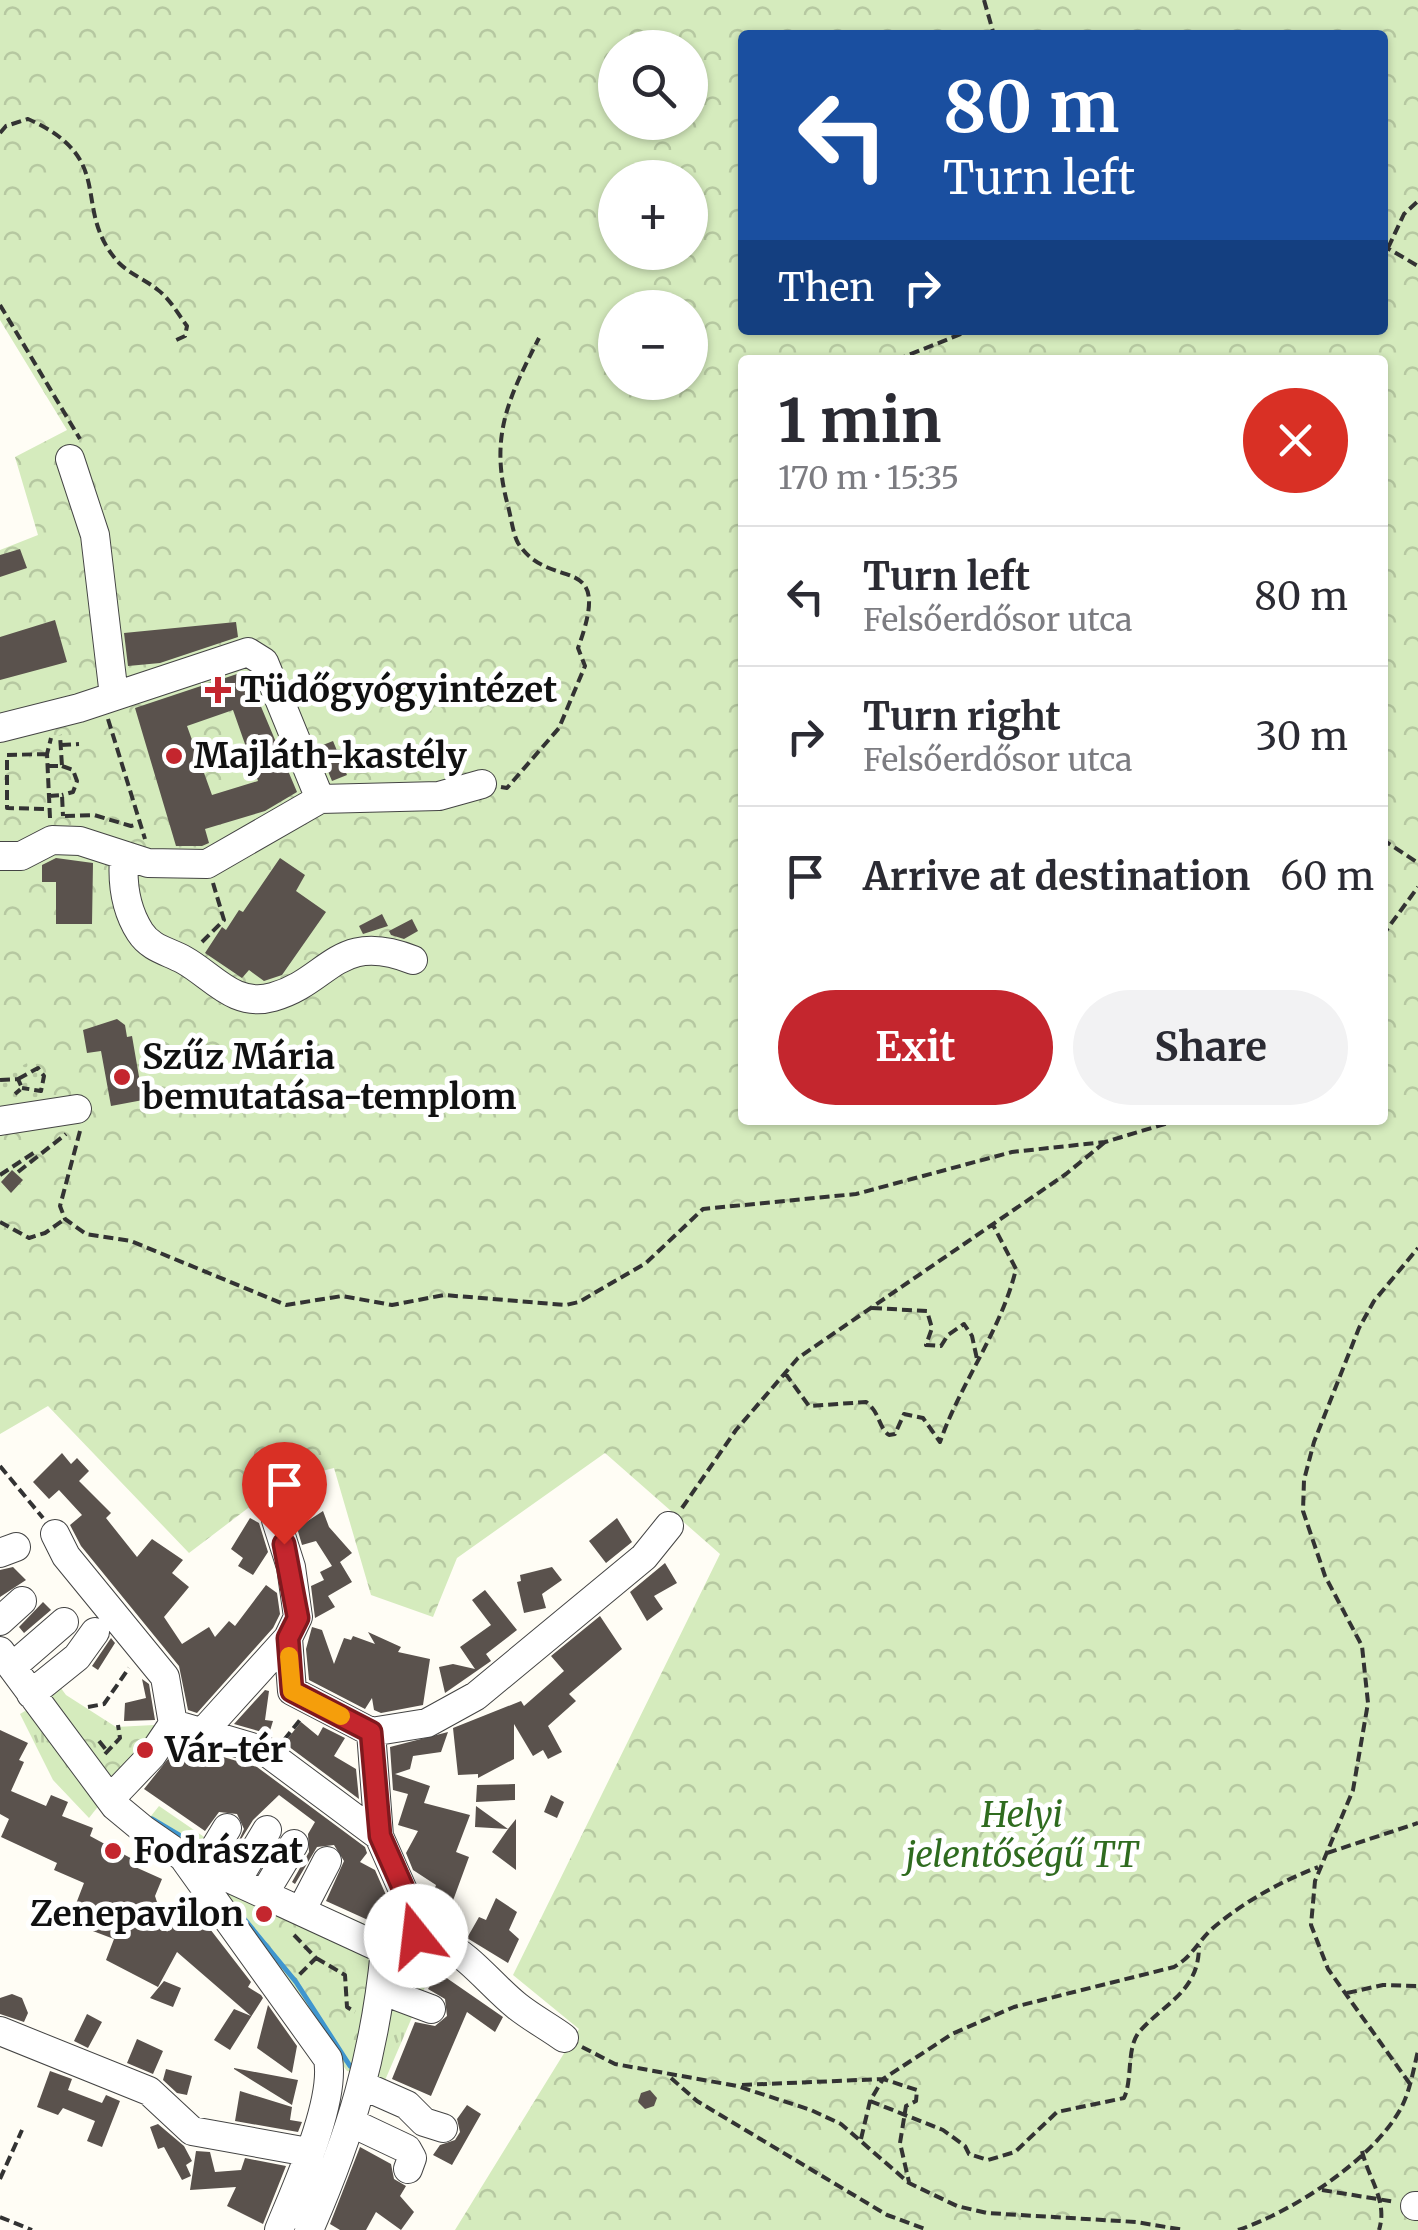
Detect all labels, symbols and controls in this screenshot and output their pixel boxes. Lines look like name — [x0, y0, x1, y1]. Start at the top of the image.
map controls — [598, 30, 708, 400]
button: search — [598, 30, 708, 140]
text: 80 m — [943, 63, 1119, 151]
icon: left — [778, 70, 908, 200]
text: Turn left — [943, 150, 1135, 206]
button: + — [598, 160, 708, 270]
icon: right — [895, 260, 950, 315]
text: Then — [778, 264, 875, 311]
button: − — [598, 290, 708, 400]
text: 1 min — [778, 383, 941, 458]
button: close — [1243, 388, 1348, 493]
text: 170 m · 15:35 — [778, 458, 959, 498]
text: Turn left — [863, 553, 1030, 600]
icon: left — [778, 569, 833, 624]
text: 80 m — [1254, 573, 1348, 620]
text: Felsőerdősor utca — [863, 600, 1132, 640]
place label: Tüdőgyógyintézet — [240, 668, 557, 712]
marker: Tüdőgyógyintézet — [205, 677, 231, 703]
text: Turn right — [863, 693, 1061, 740]
icon: right — [778, 709, 833, 764]
text: 30 m — [1255, 713, 1348, 760]
place label: Majláth-kastély — [194, 734, 467, 778]
text: Felsőerdősor utca — [863, 740, 1132, 780]
marker: Majláth-kastély — [163, 745, 185, 767]
icon: arrive — [778, 849, 833, 904]
text: Arrive at destination — [863, 853, 1250, 900]
text: 60 m — [1280, 853, 1374, 900]
button: Exit — [778, 990, 1053, 1105]
button: Share — [1073, 990, 1348, 1105]
place label: Szűz Mária bemutatása-templom — [142, 1035, 516, 1119]
marker: Szűz Mária bemutatása-templom — [111, 1066, 133, 1088]
pin — [242, 1442, 327, 1545]
icon: arrive — [257, 1457, 312, 1512]
place label: Vár-tér — [164, 1728, 286, 1772]
marker: Vár-tér — [134, 1739, 156, 1761]
park label: Helyi jelentőségű TT — [900, 1793, 1140, 1877]
place label: Fodrászat — [133, 1829, 303, 1873]
marker: Fodrászat — [102, 1840, 124, 1862]
position arrow — [364, 1884, 468, 1988]
place label: Zenepavilon — [30, 1892, 244, 1936]
marker: Zenepavilon — [253, 1903, 275, 1925]

